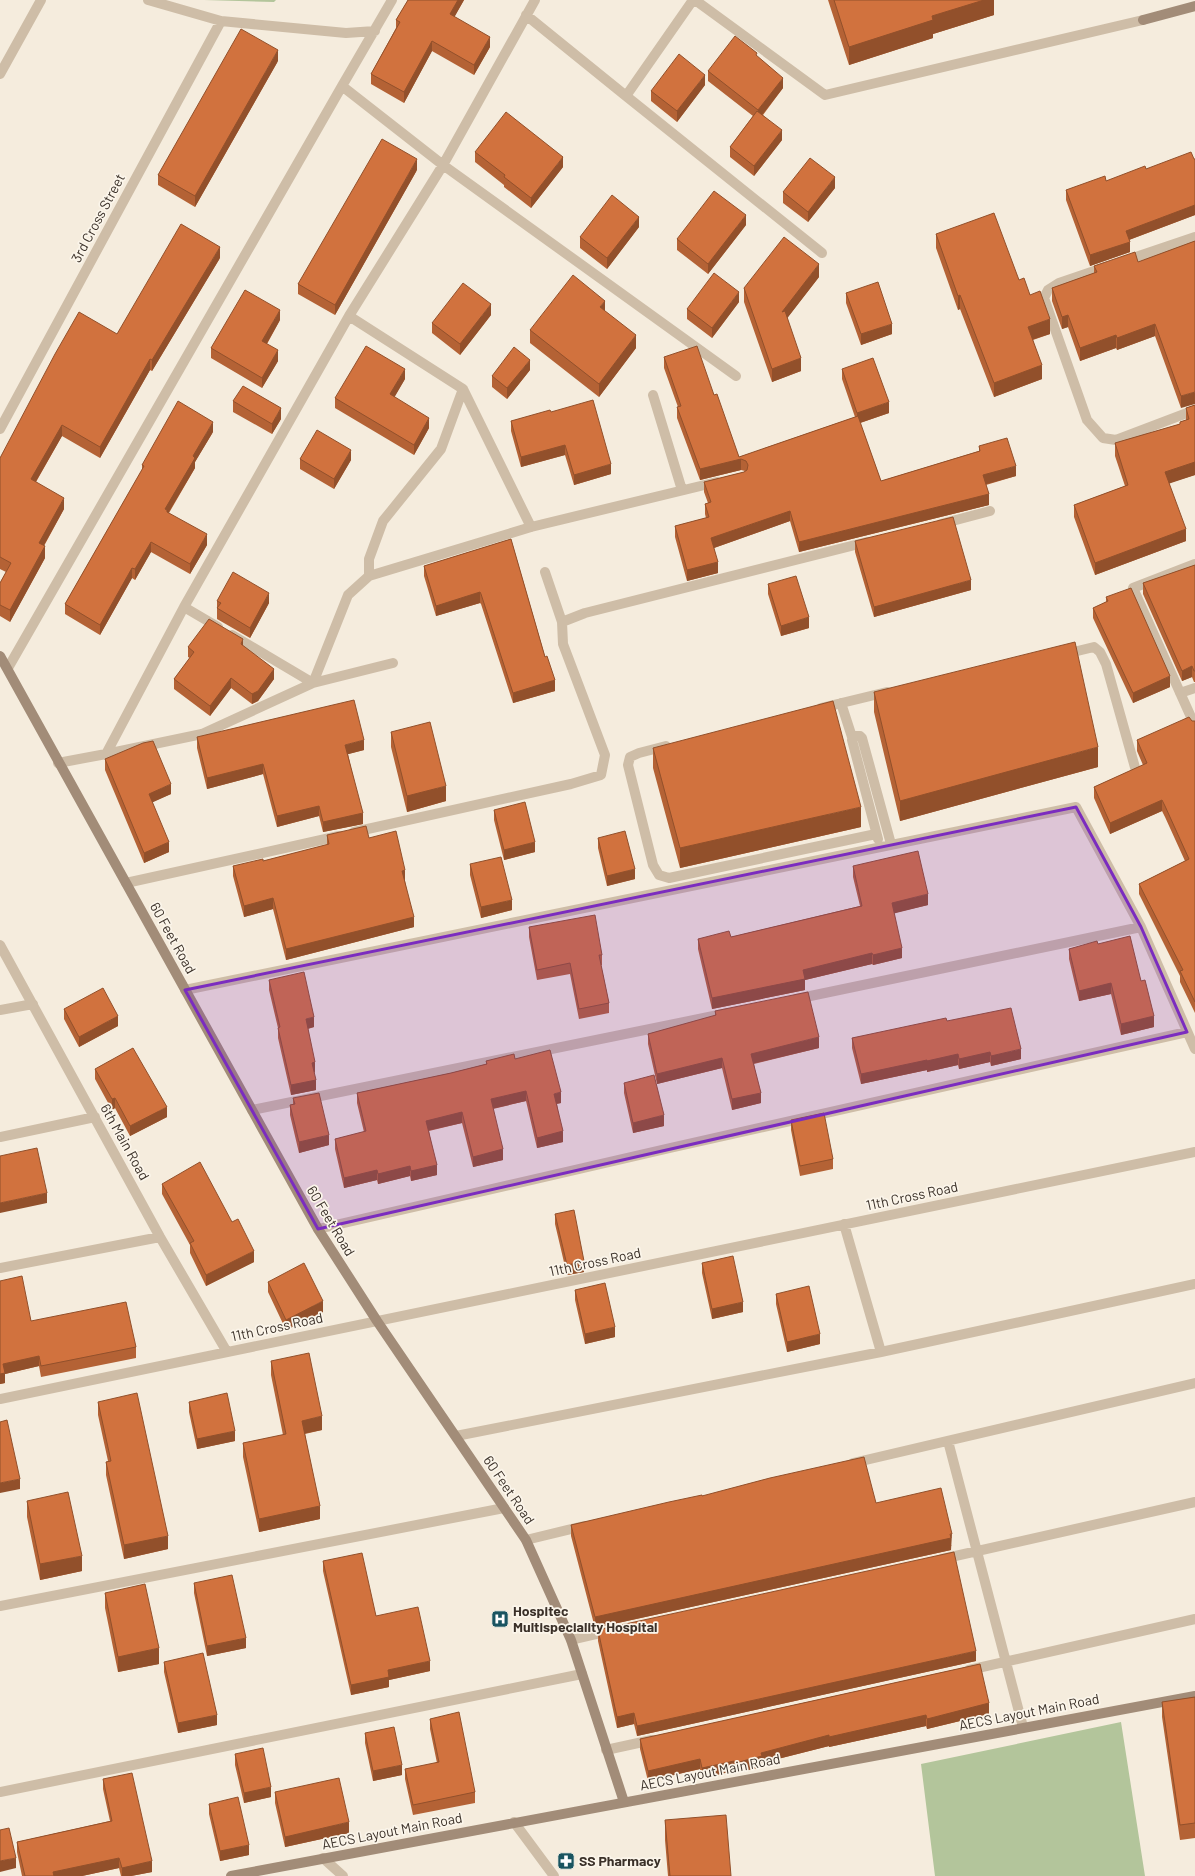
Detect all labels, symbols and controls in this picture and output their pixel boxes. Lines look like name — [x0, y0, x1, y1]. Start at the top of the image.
street label: 3rd Cross Street — [67, 170, 128, 265]
street label: 60 Feet Road — [147, 899, 200, 976]
street label: 6th Main Road — [97, 1101, 153, 1183]
street label: 11th Cross Road — [864, 1177, 959, 1214]
street label: 60 Feet Road — [304, 1183, 359, 1259]
street label: 11th Cross Road — [547, 1243, 642, 1280]
street label: 11th Cross Road — [229, 1308, 324, 1345]
street label: 60 Feet Road — [480, 1452, 539, 1527]
place label: Hospitec Multispeciality Hospital — [513, 1602, 657, 1635]
hospital icon: Hospitec Multispeciality Hospital — [490, 1609, 510, 1629]
street label: AECS Layout Main Road — [957, 1690, 1101, 1733]
street label: AECS Layout Main Road — [638, 1750, 782, 1793]
street label: AECS Layout Main Road — [320, 1809, 464, 1852]
pharmacy icon: SS Pharmacy — [556, 1851, 576, 1871]
place label: SS Pharmacy — [579, 1852, 661, 1869]

